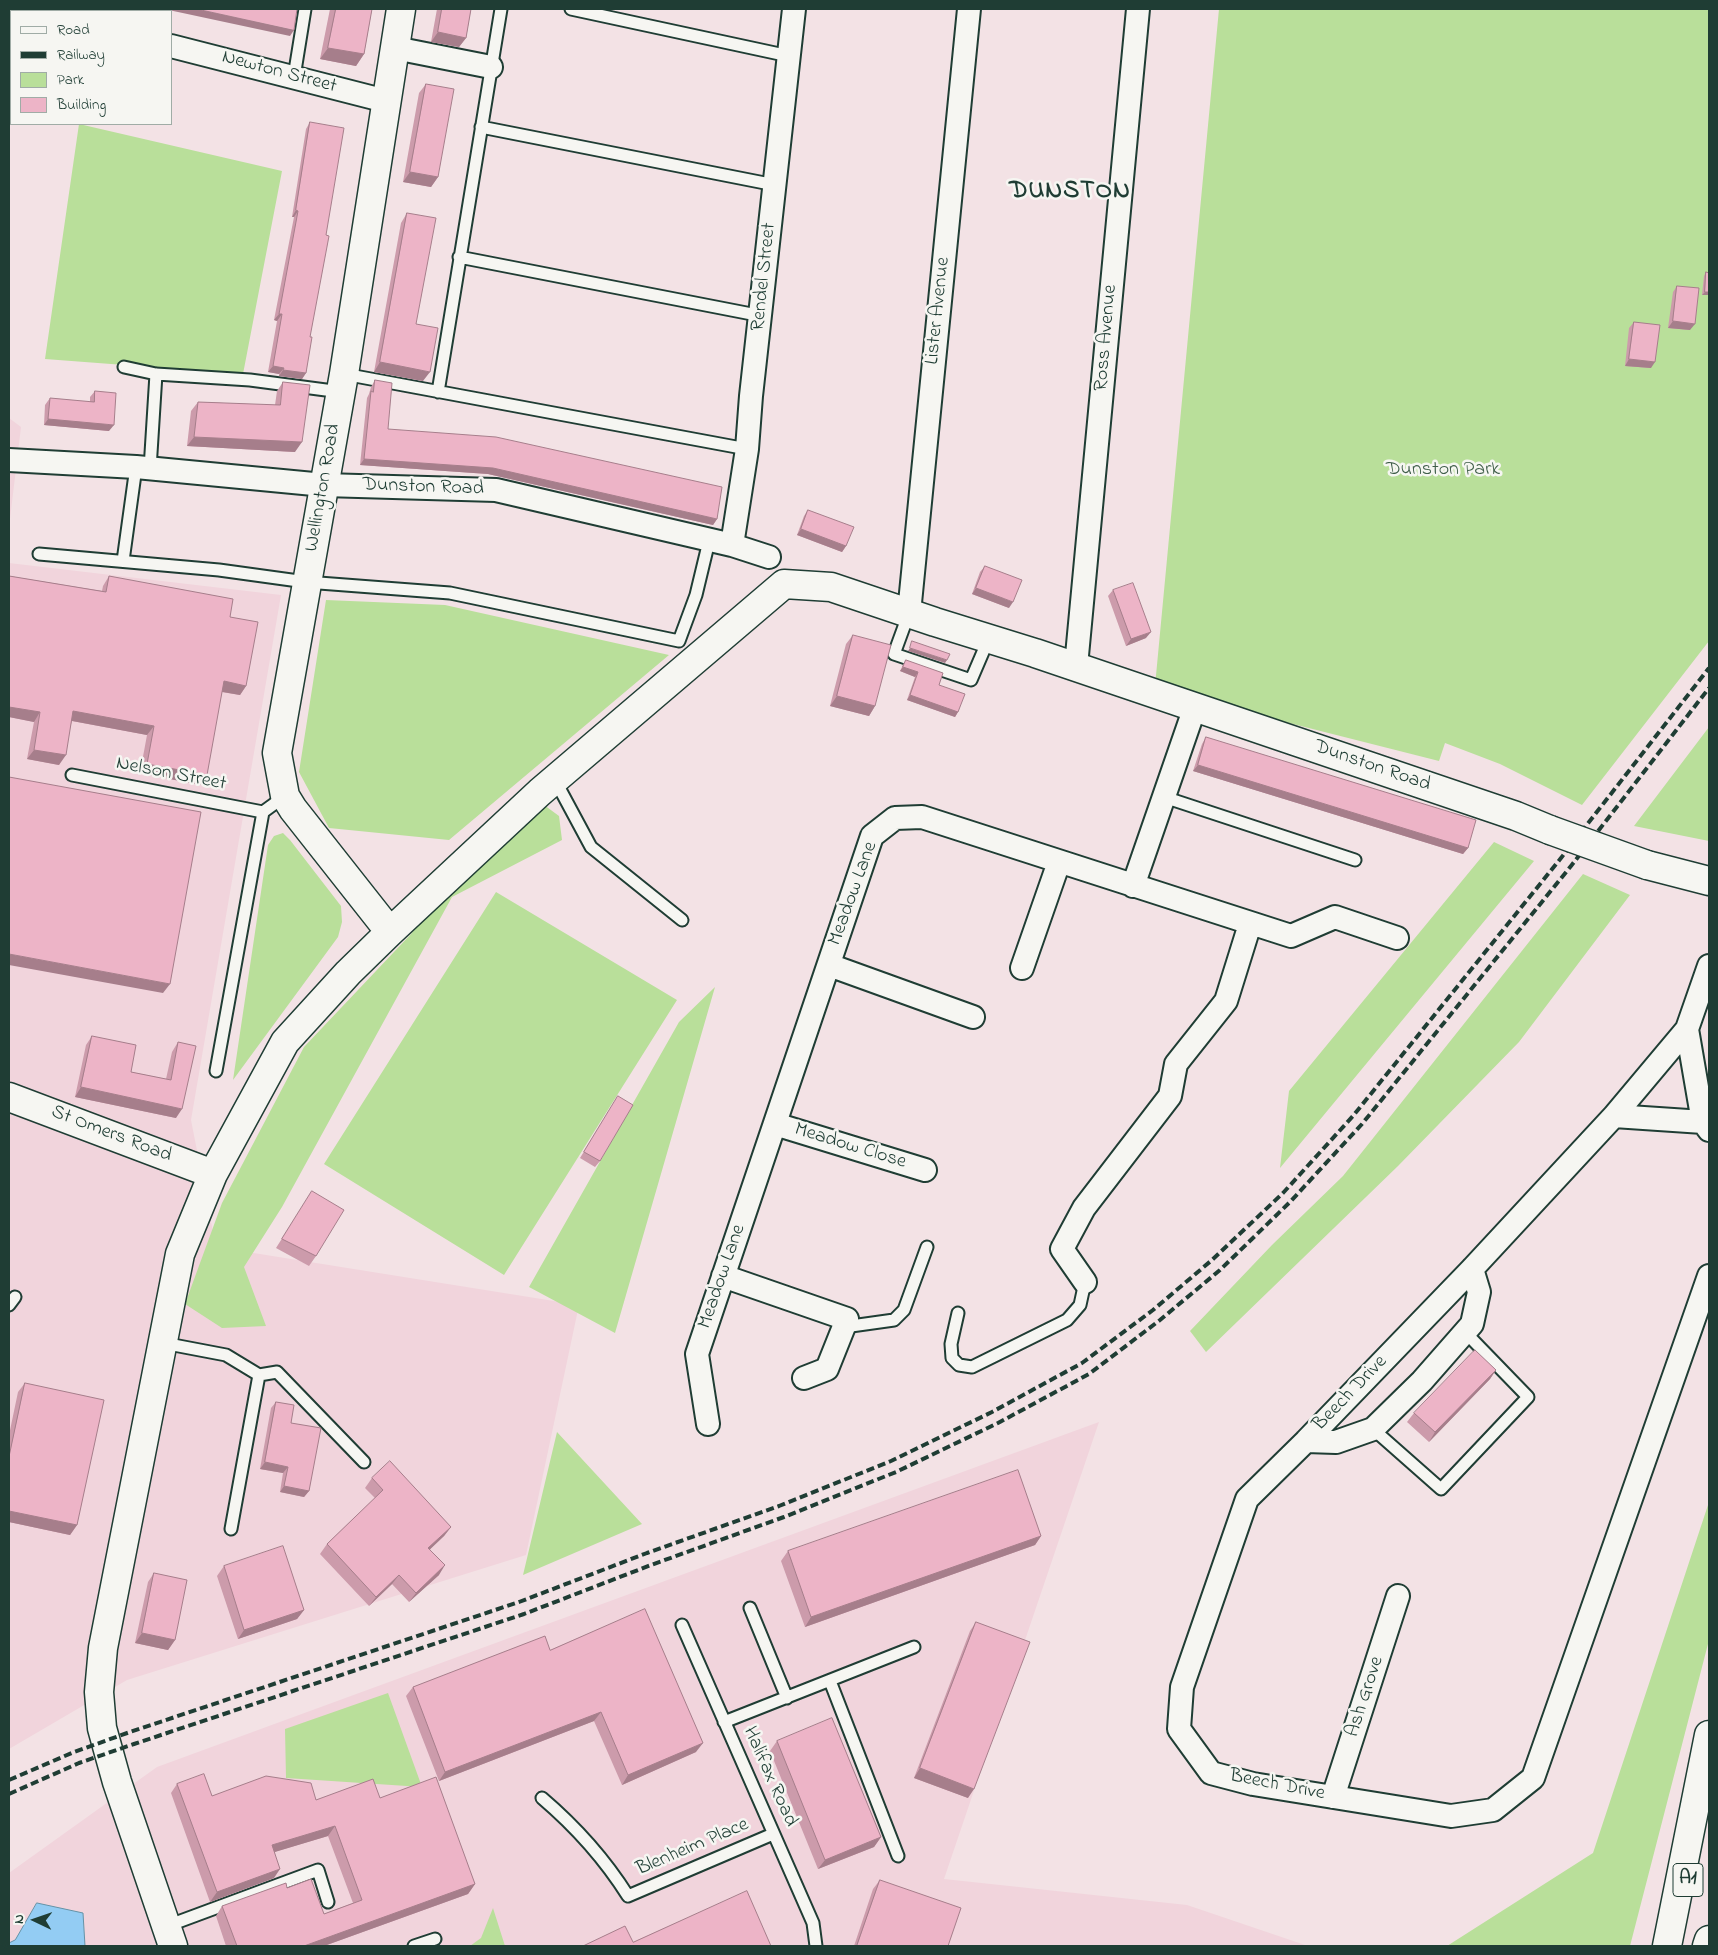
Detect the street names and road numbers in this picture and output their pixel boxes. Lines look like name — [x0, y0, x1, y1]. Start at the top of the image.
street label: Newton Street — [219, 46, 339, 100]
street label: Rendel Street — [747, 222, 783, 332]
street label: Lister Avenue — [921, 256, 957, 366]
street label: Ross Avenue — [1090, 284, 1124, 392]
street label: Wellington Road — [301, 422, 347, 554]
street label: Dunston Road — [362, 474, 484, 502]
street label: Dunston Road — [1311, 736, 1433, 798]
street label: Nelson Street — [114, 753, 228, 797]
street label: Meadow Lane — [824, 839, 884, 949]
street label: St Omers Road — [47, 1101, 175, 1169]
street label: Meadow Close — [791, 1119, 909, 1175]
street label: Meadow Lane — [694, 1222, 752, 1332]
street label: Beech Drive — [1309, 1351, 1393, 1437]
street label: Ash Grove — [1342, 1654, 1390, 1740]
street label: Halifax Road — [736, 1723, 802, 1831]
street label: Beech Drive — [1227, 1765, 1327, 1807]
street label: Blenheim Place — [633, 1814, 753, 1882]
road number: A1 — [1673, 1864, 1703, 1896]

